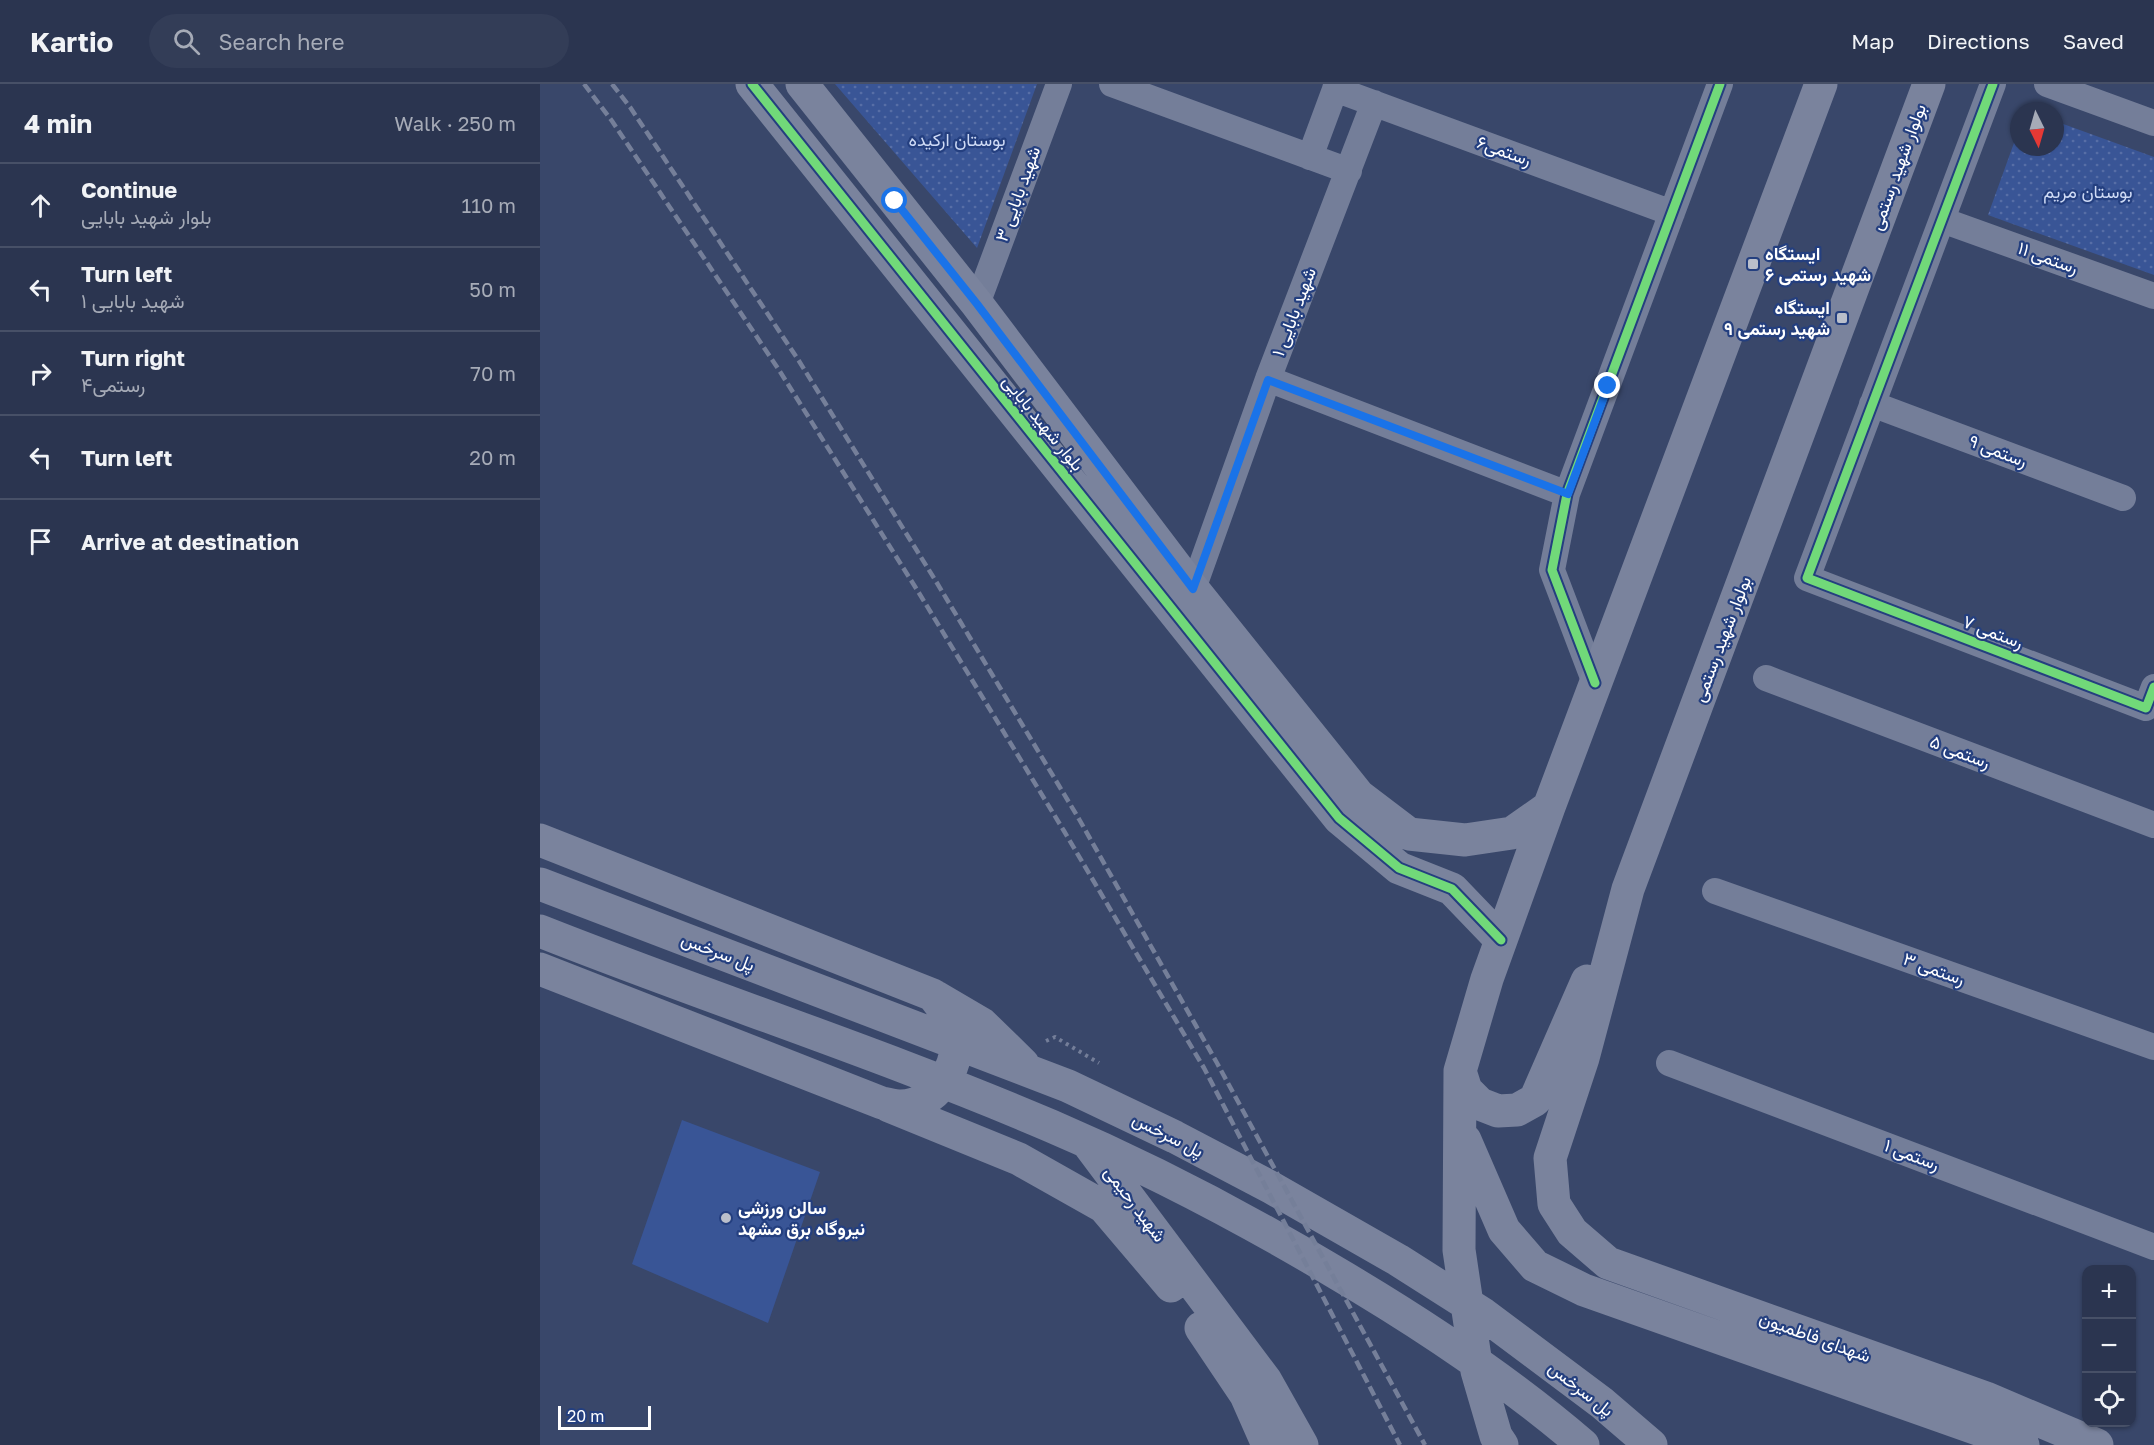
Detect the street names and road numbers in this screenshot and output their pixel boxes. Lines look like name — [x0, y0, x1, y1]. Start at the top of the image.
street label: بولوار شهید رستمی — [1864, 101, 1931, 233]
street label: رستمی۶ — [1474, 130, 1535, 171]
street label: شهید بابایی ۳ — [990, 143, 1045, 245]
street label: رستمی ۱۱ — [2015, 236, 2081, 279]
street label: شهید بابایی ۱ — [1266, 264, 1321, 359]
street label: بلوار شهید بابایی — [998, 370, 1089, 476]
street label: رستمی ۹ — [1966, 429, 2031, 472]
street label: بولوار شهید رستمی — [1687, 573, 1756, 705]
street label: رستمی ۷ — [1960, 610, 2027, 654]
street label: رستمی ۵ — [1927, 730, 1994, 774]
street label: پل سرخس — [678, 927, 758, 977]
street label: رستمی ۳ — [1900, 947, 1968, 990]
street label: پل سرخس — [1128, 1107, 1208, 1163]
street label: رستمی ۱ — [1881, 1134, 1943, 1176]
street label: شهید رحیمی — [1099, 1161, 1171, 1246]
street label: شهدای فاطمیون — [1756, 1306, 1874, 1367]
street label: پل سرخس — [1543, 1356, 1619, 1422]

